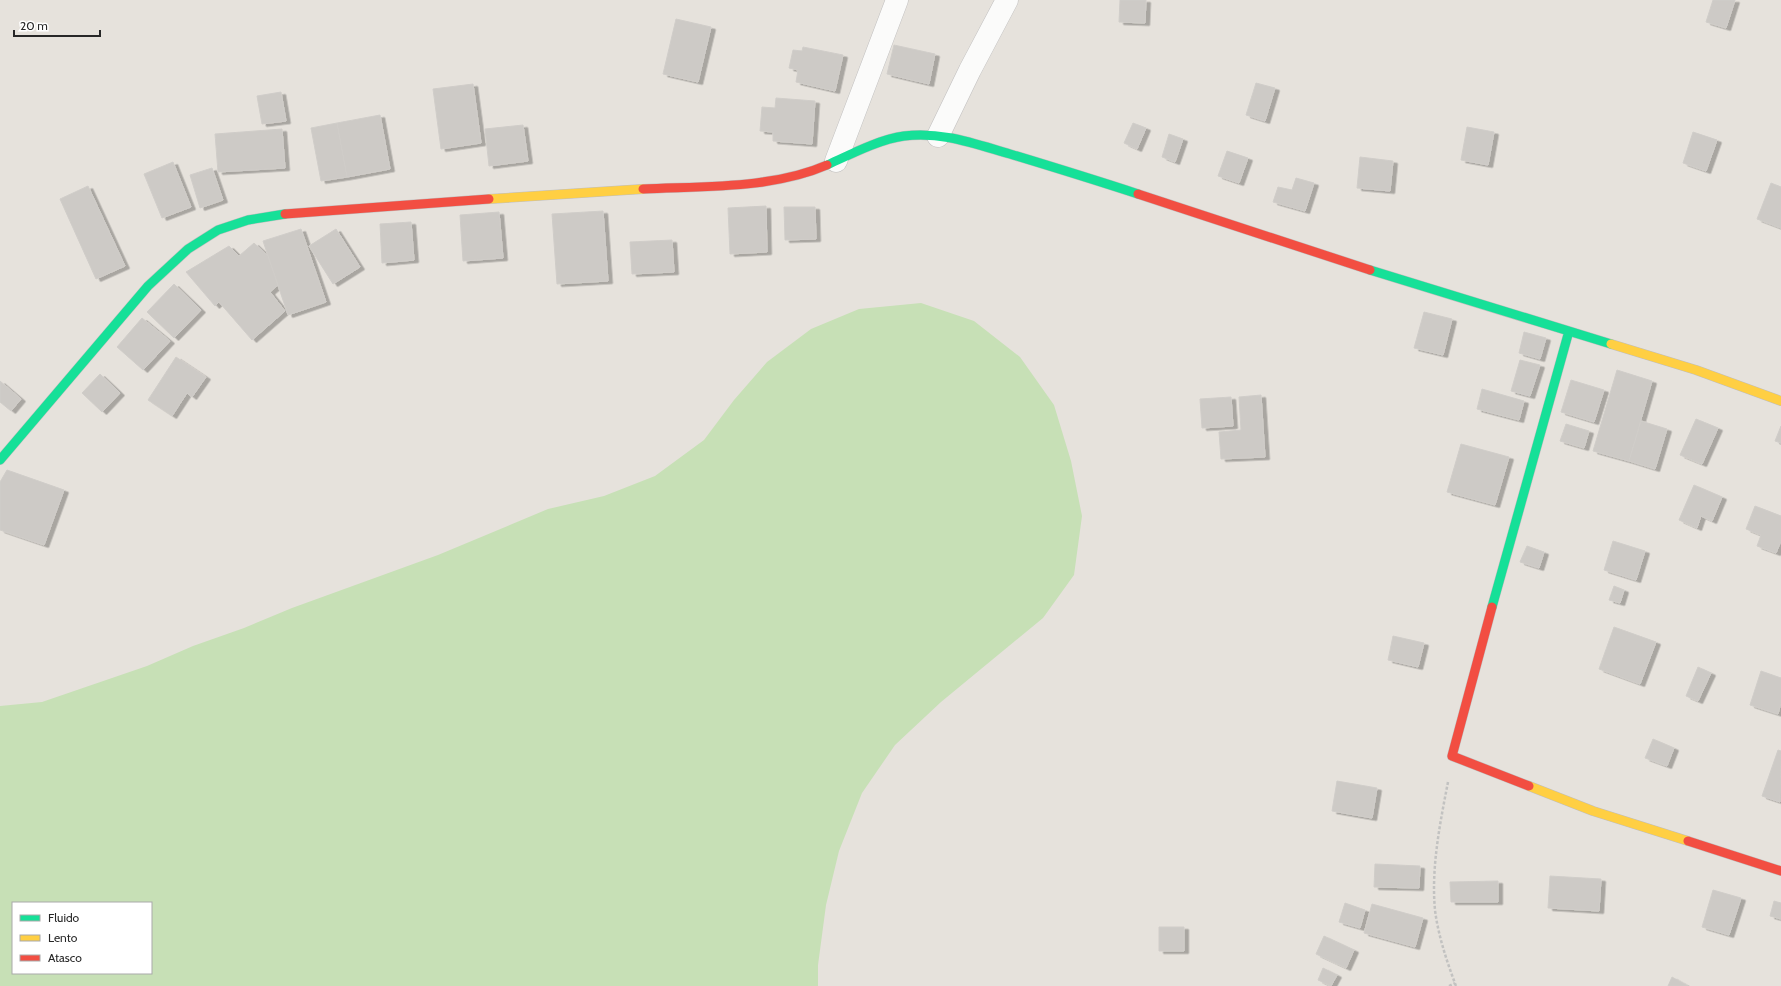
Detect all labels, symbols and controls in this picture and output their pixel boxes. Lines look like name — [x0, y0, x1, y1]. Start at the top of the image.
scale bar — [14, 12, 100, 38]
text: 20 m — [20, 18, 48, 33]
legend — [12, 902, 152, 974]
text: Fluido — [48, 910, 80, 925]
text: Lento — [48, 930, 78, 945]
text: Atasco — [48, 950, 82, 965]

